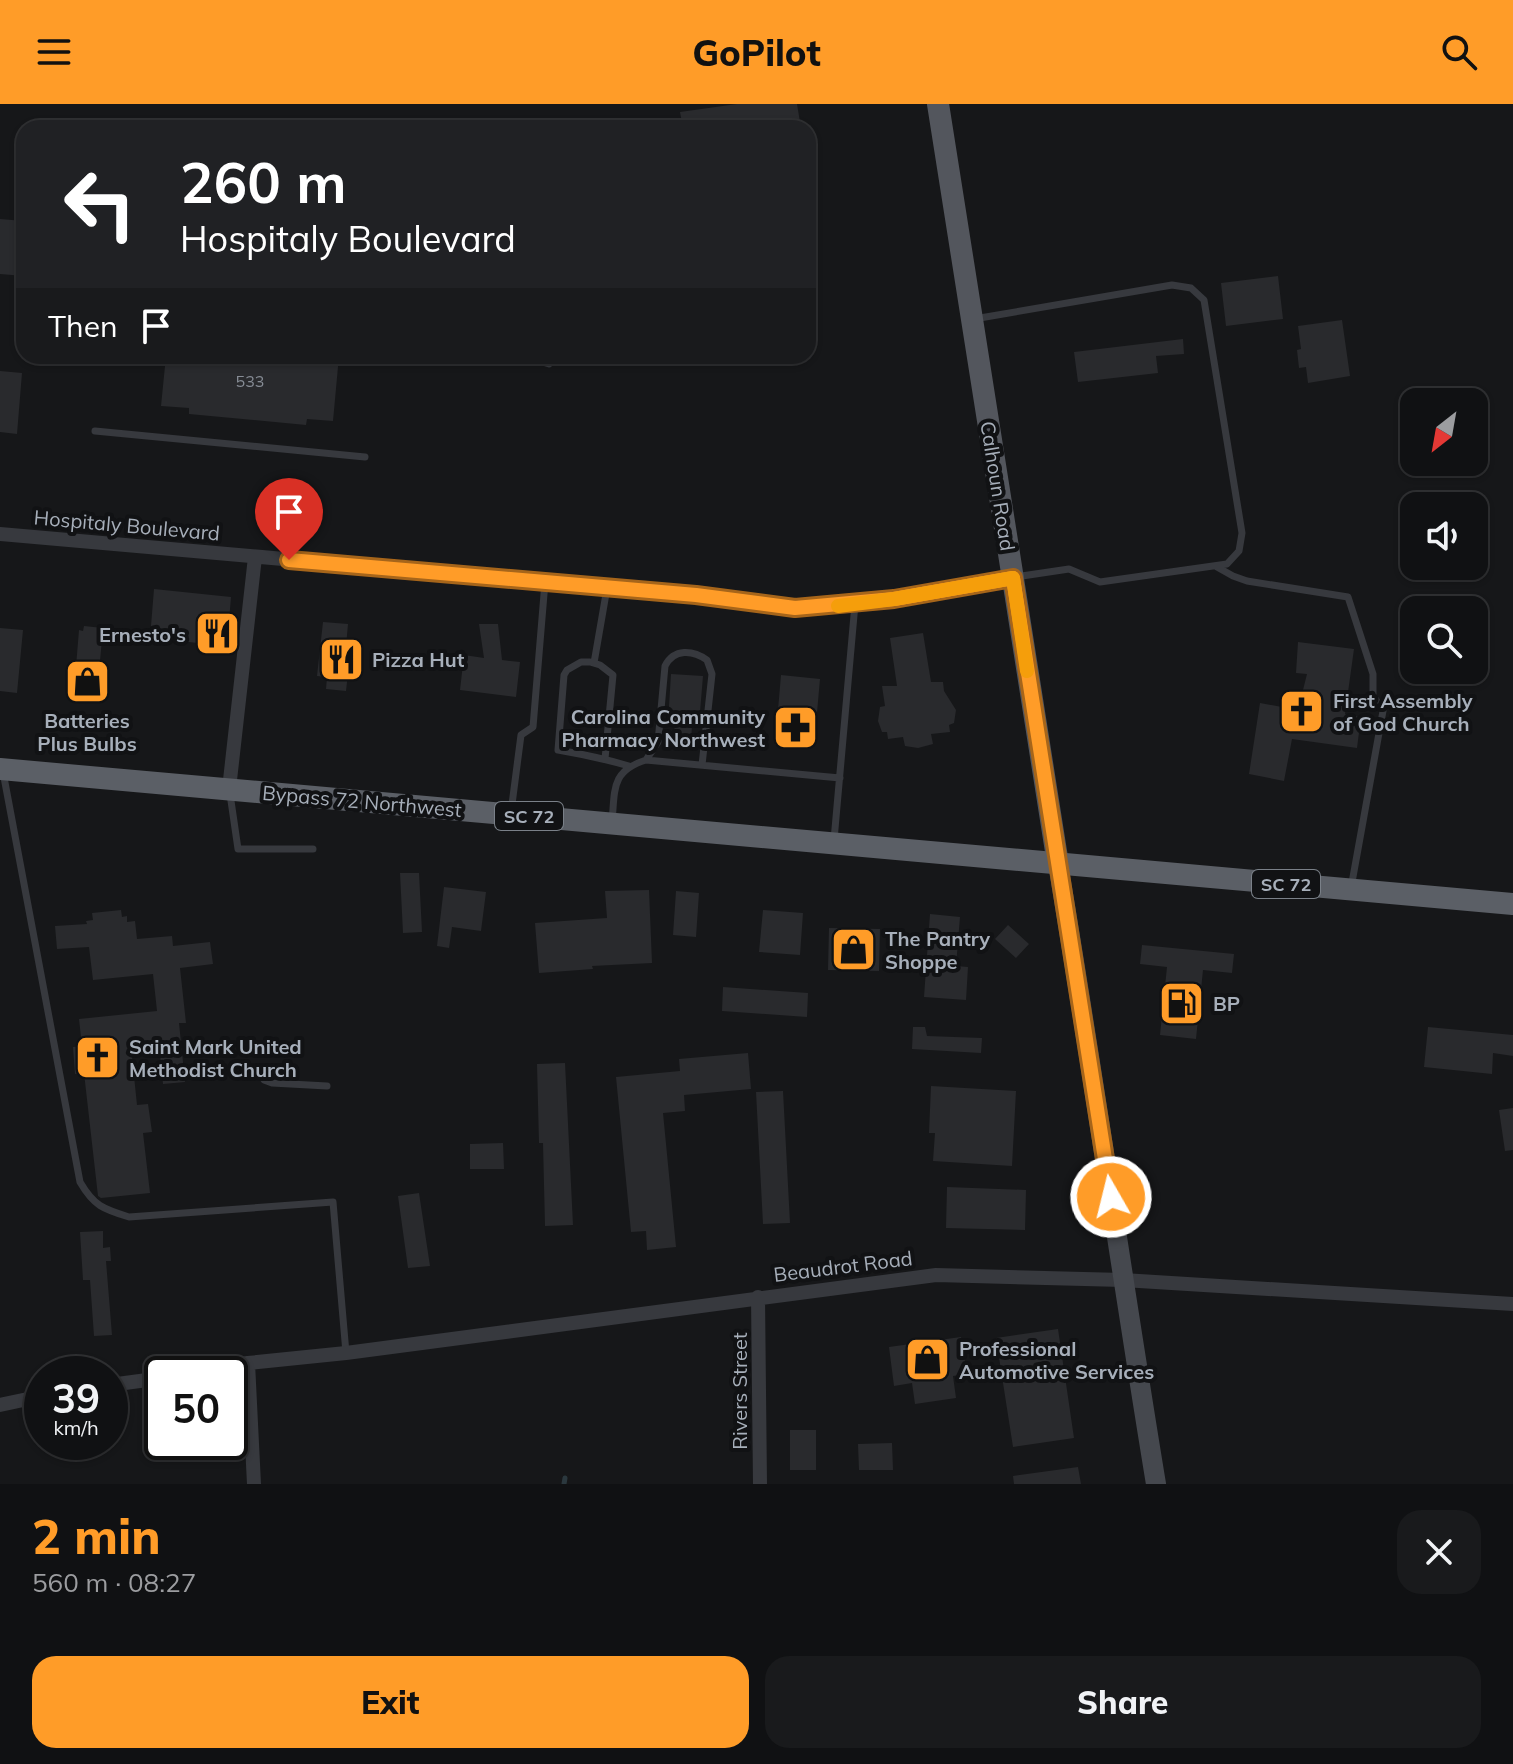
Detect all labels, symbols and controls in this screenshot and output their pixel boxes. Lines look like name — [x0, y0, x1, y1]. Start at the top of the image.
icon: menu — [32, 30, 76, 74]
text: GoPilot — [692, 30, 821, 75]
icon: search — [1437, 30, 1481, 74]
text: 260 m — [180, 147, 347, 217]
icon: left — [48, 152, 152, 256]
text: Hospitaly Boulevard — [180, 216, 516, 261]
icon: arrive — [134, 304, 178, 348]
text: Then — [48, 307, 118, 345]
house number: 533 — [236, 371, 264, 391]
north arrow — [1400, 388, 1488, 476]
map controls — [1400, 388, 1488, 684]
street label: Calhoun Road — [975, 419, 1021, 553]
pin — [255, 478, 323, 560]
icon: arrive — [267, 490, 311, 534]
button: sound — [1400, 492, 1488, 580]
street label: Hospitaly Boulevard — [33, 504, 221, 546]
button: search — [1400, 596, 1488, 684]
restaurant icon: Ernesto's — [193, 610, 241, 658]
place label: Ernesto's — [99, 622, 186, 647]
restaurant icon: Pizza Hut — [317, 635, 365, 683]
place label: Pizza Hut — [372, 647, 465, 672]
shop icon: Batteries Plus Bulbs — [63, 657, 111, 705]
church icon: First Assembly of God Church — [1278, 688, 1326, 736]
place label: First Assembly of God Church — [1333, 688, 1473, 736]
place label: Carolina Community Pharmacy Northwest — [562, 704, 765, 752]
pharmacy icon: Carolina Community Pharmacy Northwest — [772, 704, 820, 752]
place label: Batteries Plus Bulbs — [37, 708, 137, 756]
street label: Bypass 72 Northwest — [261, 780, 463, 822]
road number: SC 72 — [495, 802, 563, 830]
road number: SC 72 — [1252, 870, 1320, 898]
shop icon: The Pantry Shoppe — [830, 926, 878, 974]
place label: The Pantry Shoppe — [885, 926, 990, 974]
fuel station icon: BP — [1158, 979, 1206, 1027]
place label: BP — [1213, 991, 1240, 1016]
church icon: Saint Mark United Methodist Church — [74, 1033, 122, 1081]
place label: Saint Mark United Methodist Church — [129, 1034, 302, 1082]
position arrow — [1069, 1155, 1153, 1239]
street label: Beaudrot Road — [772, 1245, 914, 1287]
street label: Rivers Street — [727, 1332, 752, 1450]
shop icon: Professional Automotive Services — [904, 1336, 952, 1384]
place label: Professional Automotive Services — [959, 1336, 1154, 1384]
speed limit sign: 50 — [144, 1356, 248, 1460]
text: 39 — [52, 1373, 100, 1423]
text: km/h — [53, 1415, 99, 1440]
text: 2 min — [32, 1506, 161, 1566]
button: close — [1397, 1510, 1481, 1594]
text: 560 m · 08:27 — [32, 1566, 196, 1599]
button: Exit — [32, 1656, 749, 1748]
button: Share — [765, 1656, 1481, 1748]

